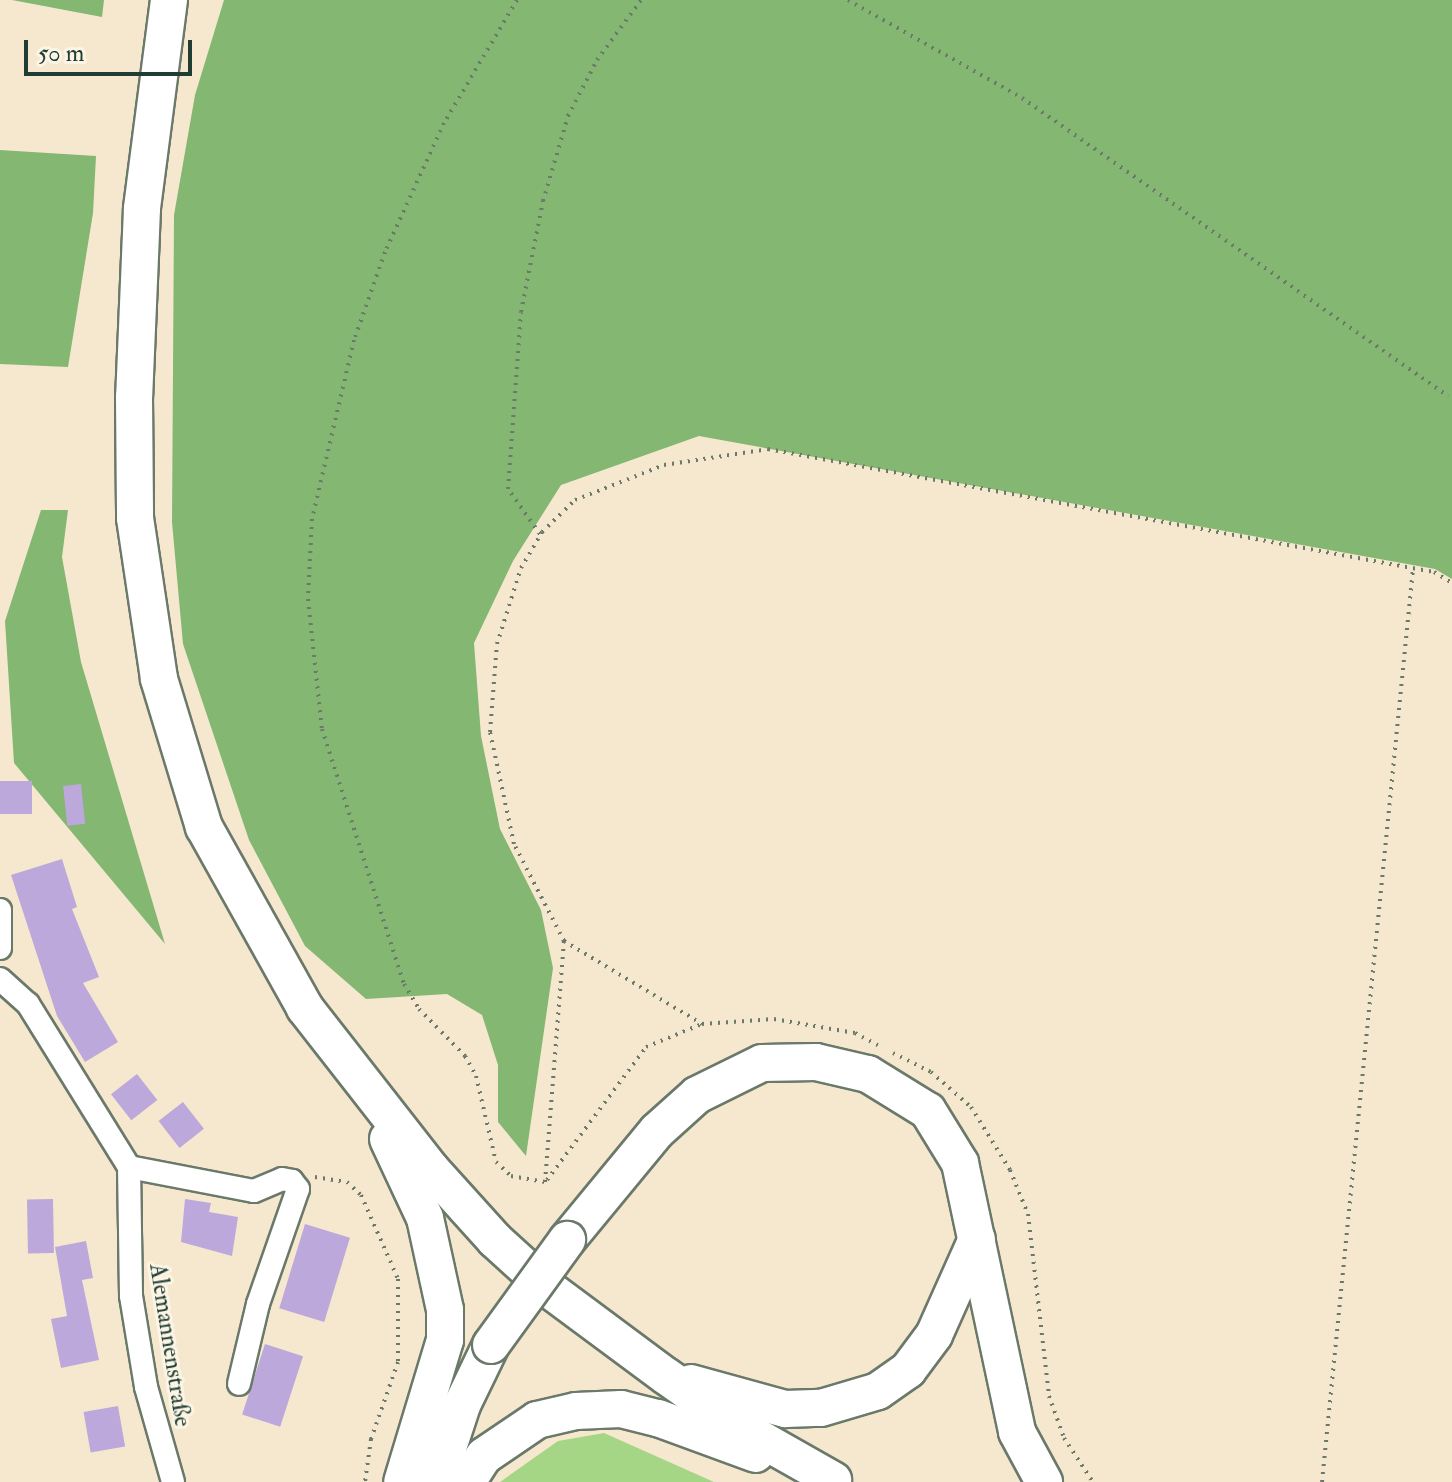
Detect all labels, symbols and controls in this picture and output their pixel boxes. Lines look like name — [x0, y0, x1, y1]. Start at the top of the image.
scale bar — [28, 24, 196, 74]
text: 50 m — [38, 38, 84, 69]
street label: Alemannenstraße — [143, 1261, 197, 1429]

